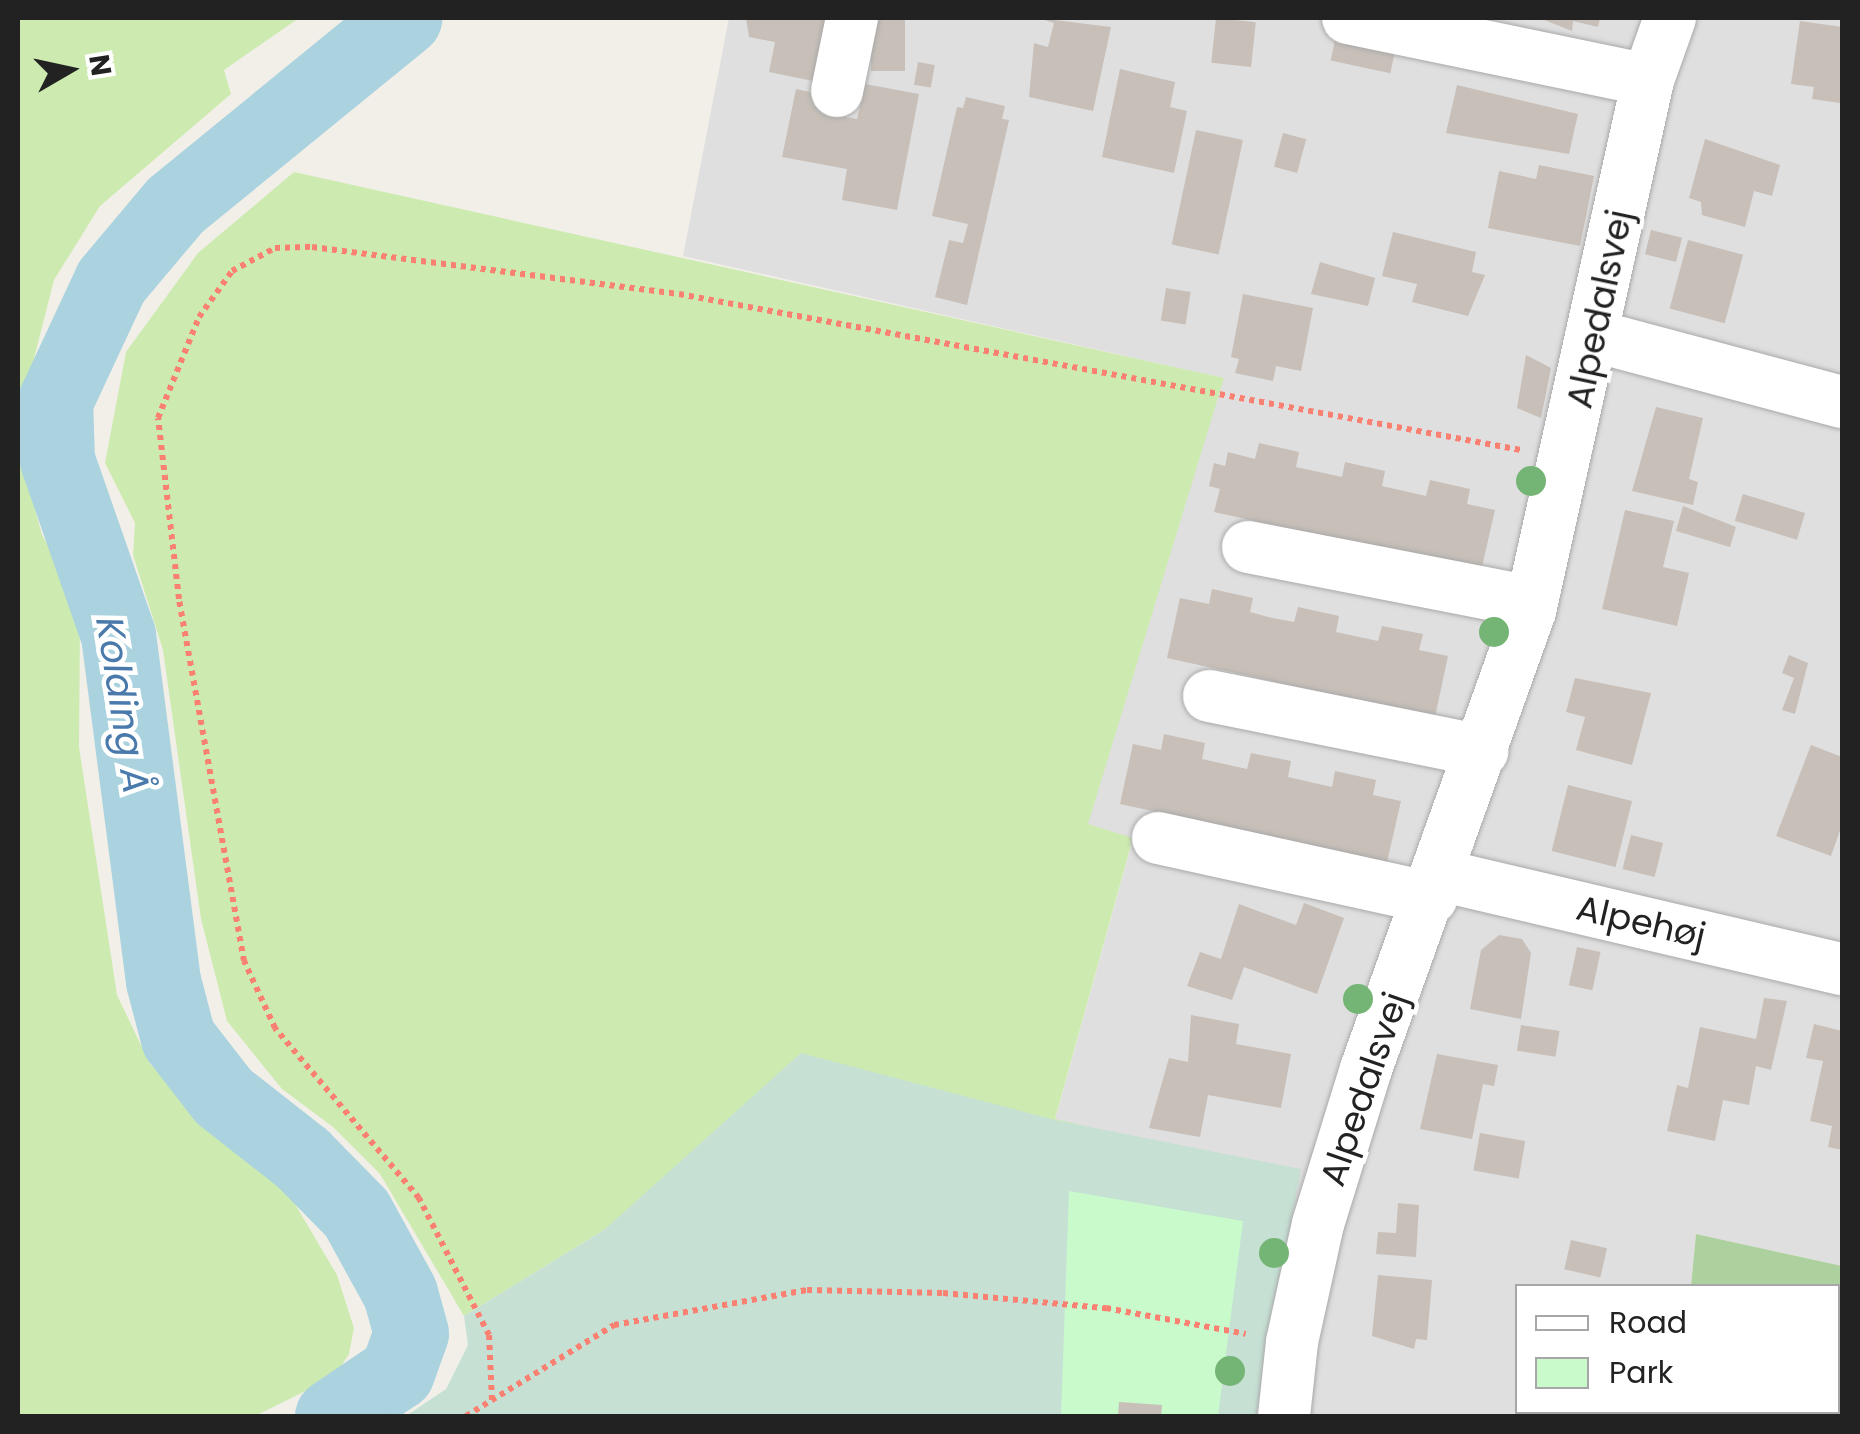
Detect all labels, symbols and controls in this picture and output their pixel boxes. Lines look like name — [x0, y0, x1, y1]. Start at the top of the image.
north arrow — [20, 20, 120, 120]
text: N — [79, 52, 121, 79]
street label: Alpedalsvej — [1558, 206, 1642, 412]
water label: Kolding Å — [87, 613, 159, 797]
street label: Alpehøj — [1572, 887, 1710, 957]
street label: Alpedalsvej — [1311, 987, 1417, 1191]
legend — [1515, 1284, 1840, 1414]
text: Road — [1609, 1301, 1687, 1344]
text: Park — [1609, 1351, 1673, 1394]

